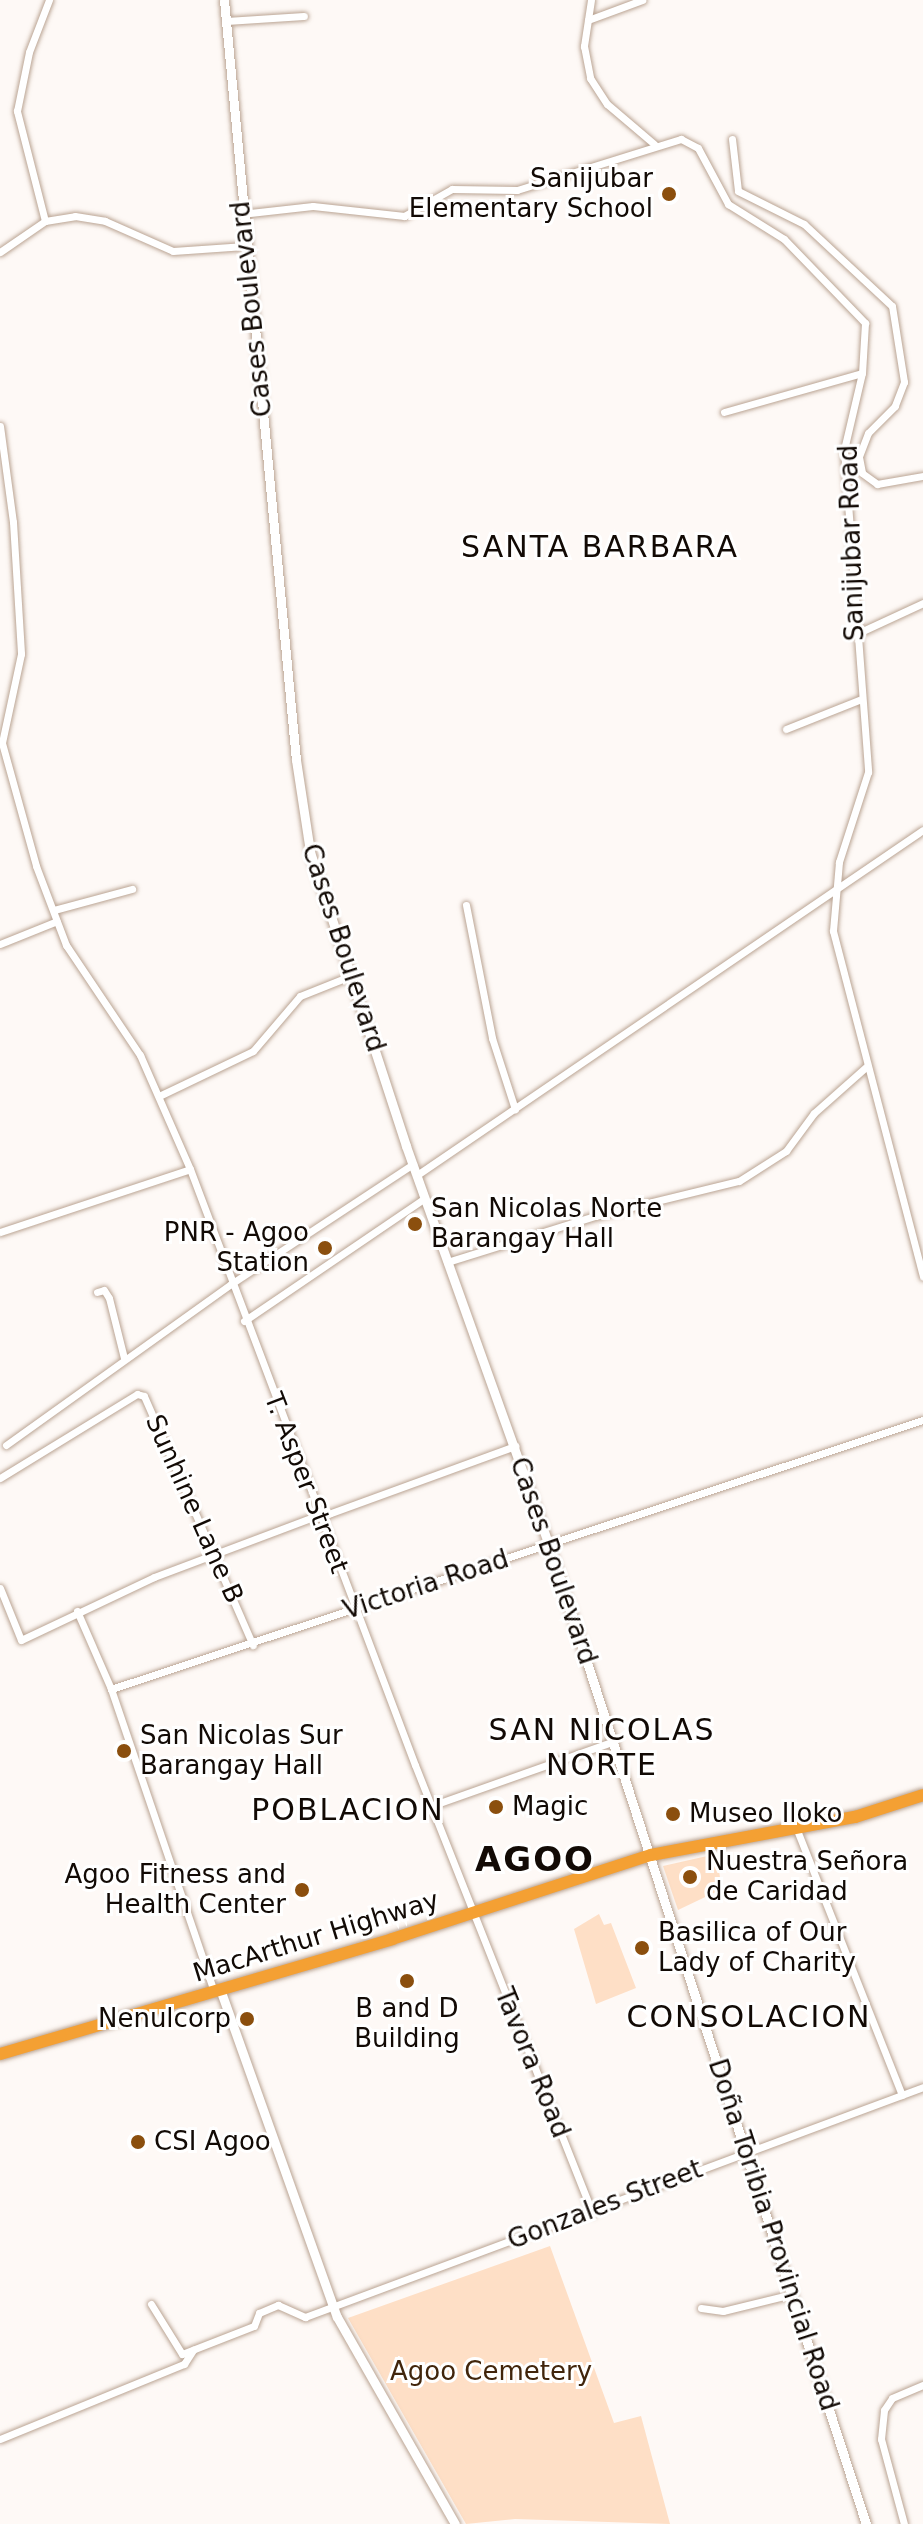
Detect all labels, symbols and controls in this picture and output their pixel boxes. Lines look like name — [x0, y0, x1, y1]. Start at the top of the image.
place label: Sanijubar Elementary School — [409, 163, 653, 224]
marker: Sanijubar Elementary School — [660, 185, 678, 203]
street label: Cases Boulevard — [225, 199, 279, 419]
street label: Sanijubar Road — [833, 444, 871, 642]
district label: SANTA BARBARA — [461, 529, 739, 565]
street label: Cases Boulevard — [295, 840, 391, 1056]
place label: San Nicolas Norte Barangay Hall — [431, 1193, 662, 1254]
marker: San Nicolas Norte Barangay Hall — [406, 1215, 424, 1233]
place label: PNR - Agoo Station — [164, 1217, 309, 1278]
marker: PNR - Agoo Station — [316, 1239, 334, 1257]
street label: T. Asper Street — [257, 1388, 355, 1578]
street label: Sunhine Lane B — [138, 1410, 250, 1608]
street label: Cases Boulevard — [503, 1453, 603, 1669]
street label: Victoria Road — [339, 1544, 513, 1626]
district label: SAN NICOLAS NORTE — [489, 1712, 715, 1782]
place label: San Nicolas Sur Barangay Hall — [140, 1720, 343, 1782]
marker: San Nicolas Sur Barangay Hall — [115, 1742, 133, 1760]
place label: Magic — [512, 1791, 588, 1823]
district label: POBLACION — [251, 1792, 445, 1828]
marker: Magic — [487, 1798, 505, 1816]
place label: Museo Iloko — [689, 1798, 842, 1830]
marker: Museo Iloko — [664, 1805, 682, 1823]
district label: AGOO — [475, 1840, 595, 1880]
place label: Nuestra Señora de Caridad — [706, 1846, 908, 1908]
place label: Agoo Fitness and Health Center — [64, 1859, 286, 1920]
marker: Nuestra Señora de Caridad — [681, 1868, 699, 1886]
marker: Agoo Fitness and Health Center — [293, 1881, 311, 1899]
street label: MacArthur Highway — [189, 1885, 443, 1989]
place label: Basilica of Our Lady of Charity — [658, 1917, 856, 1978]
marker: Basilica of Our Lady of Charity — [633, 1939, 651, 1957]
marker: B and D Building — [398, 1972, 416, 1990]
street label: Tavora Road — [488, 1983, 576, 2143]
place label: B and D Building — [354, 1993, 460, 2054]
district label: CONSOLACION — [627, 1999, 871, 2035]
place label: Nenulcorp — [98, 2003, 231, 2035]
marker: Nenulcorp — [238, 2010, 256, 2028]
street label: Doña Toribia Provincial Road — [701, 2055, 845, 2415]
place label: CSI Agoo — [154, 2126, 271, 2158]
marker: CSI Agoo — [129, 2133, 147, 2151]
street label: Gonzales Street — [503, 2153, 707, 2257]
park label: Agoo Cemetery — [390, 2356, 592, 2388]

